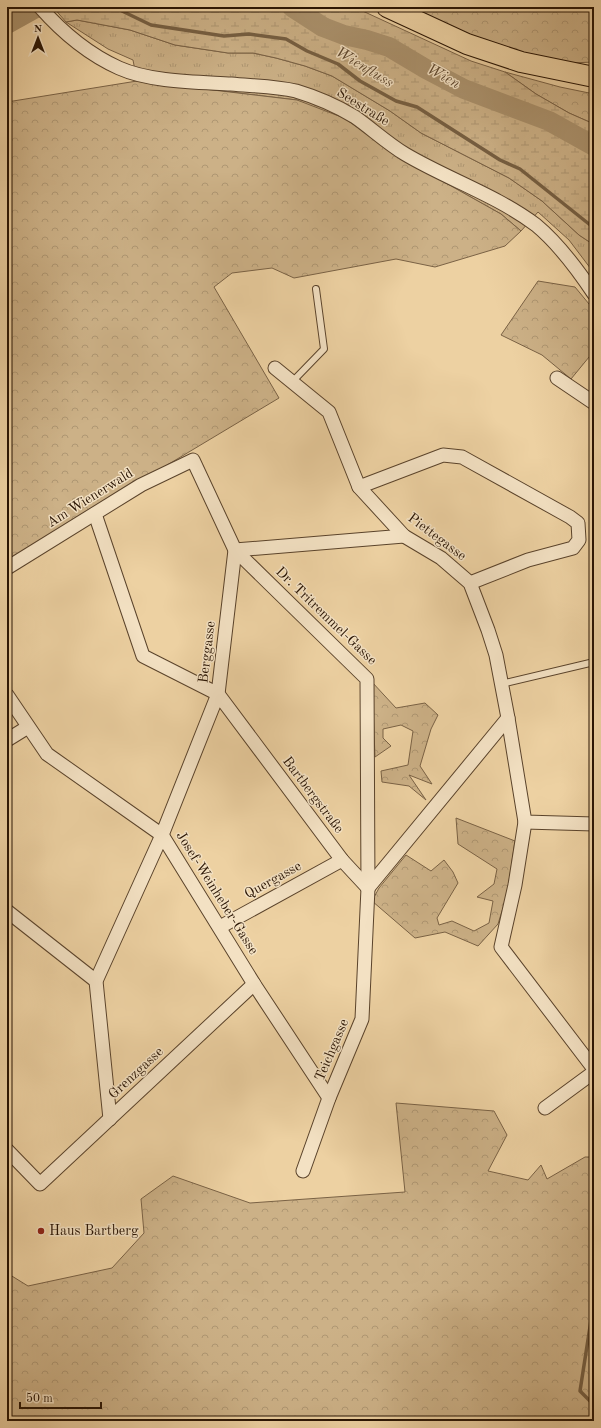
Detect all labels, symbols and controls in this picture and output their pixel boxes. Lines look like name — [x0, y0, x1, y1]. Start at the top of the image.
north arrow — [18, 18, 58, 58]
text: N — [34, 24, 43, 35]
water label: Wienfluss — [332, 45, 396, 91]
water label: Wien — [424, 62, 462, 92]
street label: Seestraße — [334, 85, 392, 129]
street label: Am Wienerwald — [45, 466, 135, 530]
street label: Piettegasse — [405, 511, 469, 563]
street label: Dr. Tritremmel-Gasse — [273, 564, 379, 668]
street label: Berggasse — [196, 620, 218, 684]
street label: Bartbergstraße — [280, 754, 346, 836]
street label: Josef-Weinheber-Gasse — [173, 829, 261, 957]
street label: Quergasse — [242, 859, 304, 901]
street label: Teichgasse — [313, 1017, 351, 1083]
street label: Grenzgasse — [106, 1044, 166, 1102]
place label: Haus Bartberg — [49, 1224, 139, 1238]
marker: Haus Bartberg — [36, 1226, 46, 1236]
scale bar — [20, 1384, 101, 1410]
text: 50 m — [26, 1392, 53, 1405]

